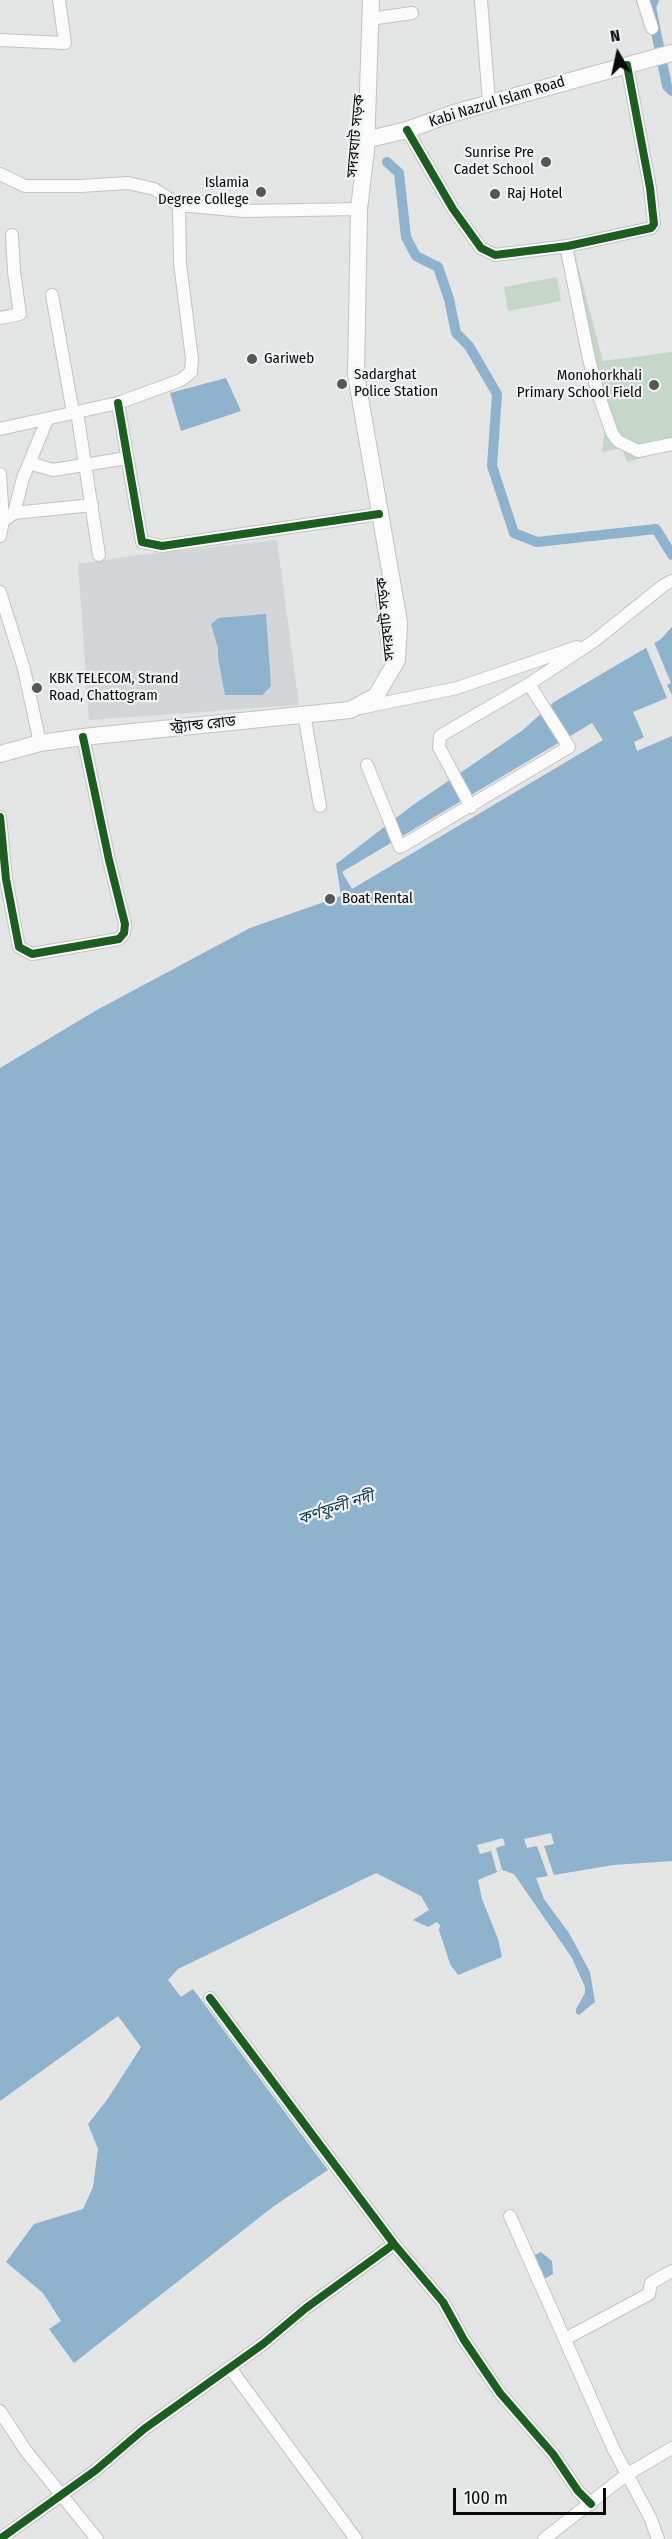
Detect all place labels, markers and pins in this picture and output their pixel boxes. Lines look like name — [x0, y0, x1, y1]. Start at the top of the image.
place label: Sunrise Pre Cadet School — [454, 144, 534, 179]
marker: Sunrise Pre Cadet School — [539, 155, 553, 169]
place label: Islamia Degree College — [158, 174, 249, 209]
marker: Islamia Degree College — [254, 185, 268, 199]
place label: Raj Hotel — [507, 185, 563, 203]
marker: Raj Hotel — [488, 187, 502, 201]
place label: Gariweb — [264, 350, 314, 368]
marker: Gariweb — [245, 352, 259, 366]
place label: Sadarghat Police Station — [354, 366, 438, 401]
place label: Monohorkhali Primary School Field — [517, 367, 642, 402]
marker: Sadarghat Police Station — [335, 377, 349, 391]
marker: Monohorkhali Primary School Field — [647, 378, 661, 392]
place label: KBK TELECOM, Strand Road, Chattogram — [49, 670, 178, 705]
marker: KBK TELECOM, Strand Road, Chattogram — [30, 681, 44, 695]
place label: Boat Rental — [342, 890, 413, 908]
marker: Boat Rental — [323, 892, 337, 906]

